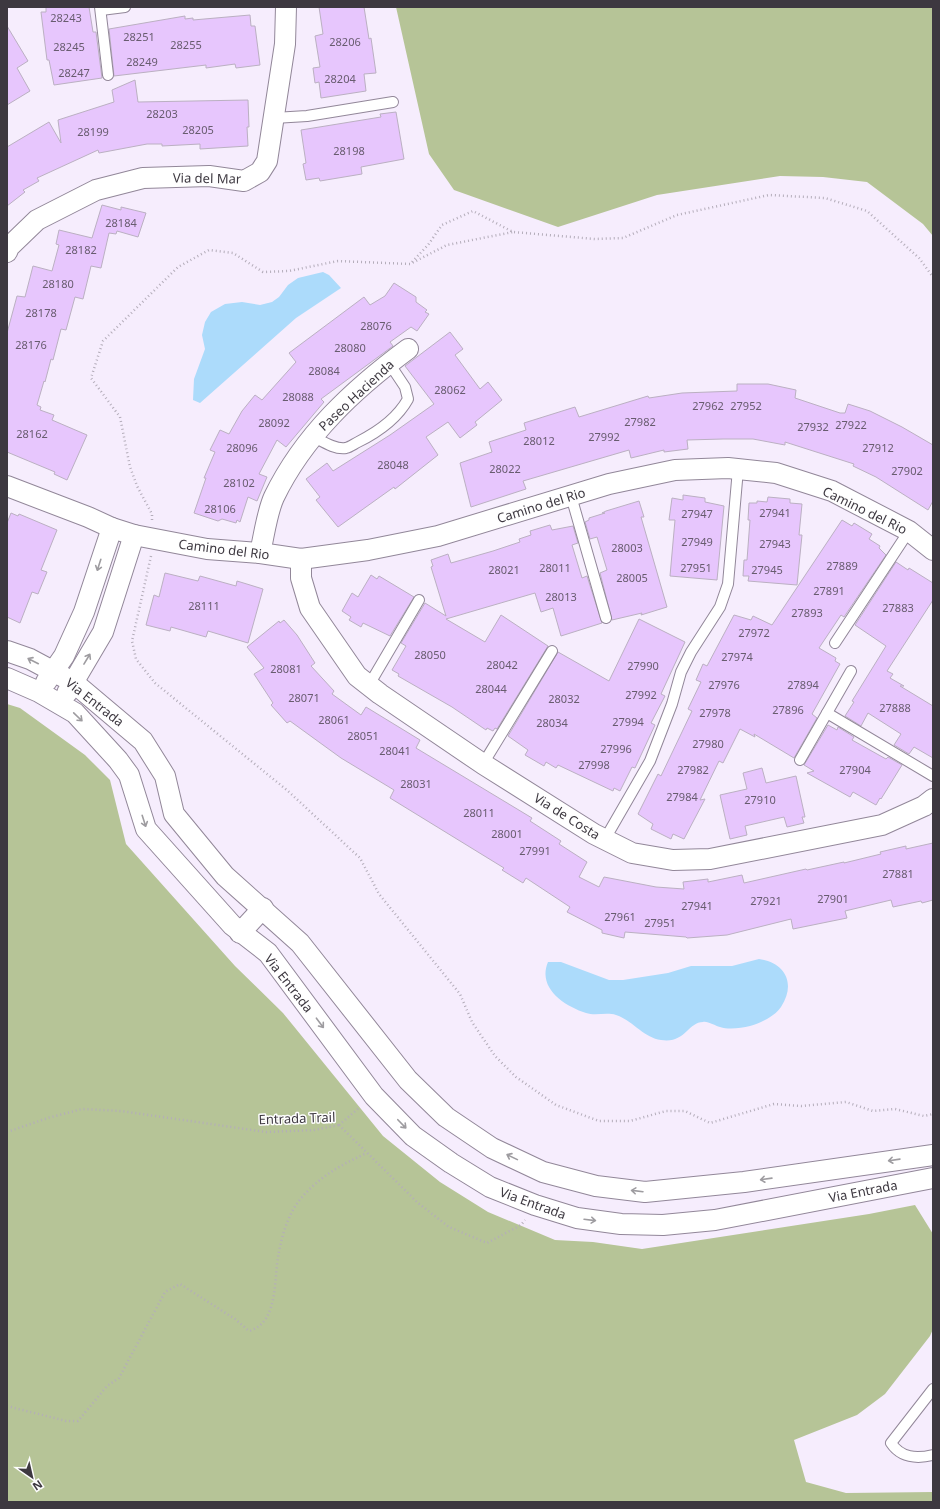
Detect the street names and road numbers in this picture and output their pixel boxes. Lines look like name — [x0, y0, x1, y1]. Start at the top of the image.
street label: Via del Mar — [173, 168, 242, 188]
street label: Paseo Hacienda — [314, 355, 398, 435]
street label: Camino del Rio — [820, 482, 910, 538]
street label: Camino del Rio — [495, 483, 588, 527]
street label: Camino del Rio — [177, 534, 271, 564]
street label: Via Entrada — [62, 674, 128, 730]
street label: Via de Costa — [531, 789, 603, 843]
street label: Via Entrada — [261, 950, 317, 1016]
street label: Entrada Trail — [258, 1108, 336, 1128]
street label: Via Entrada — [827, 1176, 899, 1206]
street label: Via Entrada — [497, 1183, 569, 1223]

